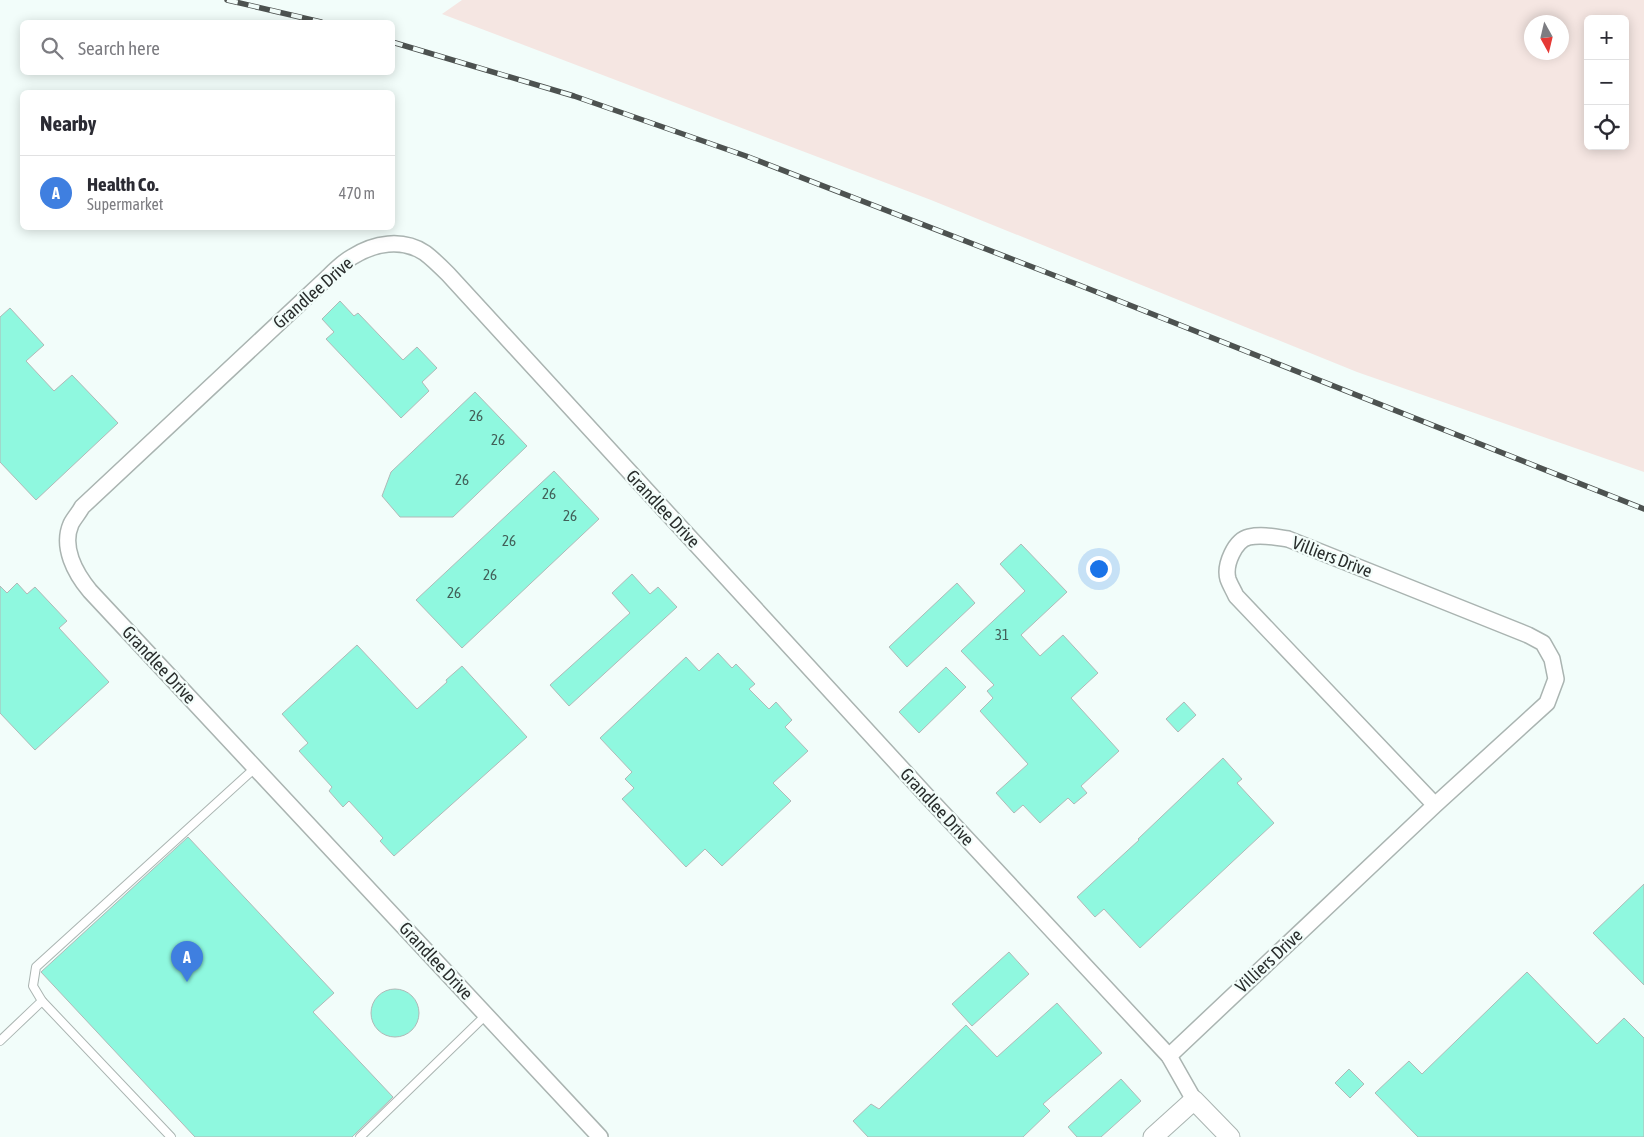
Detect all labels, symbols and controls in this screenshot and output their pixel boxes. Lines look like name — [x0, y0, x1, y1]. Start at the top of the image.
north arrow — [1524, 15, 1569, 60]
map controls — [1584, 15, 1629, 150]
button: + — [1584, 15, 1629, 60]
search box — [20, 20, 395, 75]
icon: search — [38, 34, 66, 62]
text: Search here — [78, 37, 160, 59]
button: − — [1584, 60, 1629, 105]
button: locate — [1584, 105, 1629, 150]
text: Nearby — [40, 111, 96, 135]
text: Health Co. — [87, 173, 159, 195]
text: A — [52, 184, 60, 202]
text: 470 m — [339, 184, 375, 202]
text: Supermarket — [87, 195, 163, 213]
street label: Grandlee Drive — [269, 252, 357, 333]
house number: 26 — [469, 407, 483, 424]
house number: 26 — [491, 431, 505, 448]
street label: Grandlee Drive — [622, 466, 705, 552]
house number: 26 — [455, 471, 469, 488]
house number: 26 — [542, 485, 556, 502]
house number: 26 — [563, 507, 577, 524]
house number: 26 — [502, 532, 516, 549]
street label: Villiers Drive — [1289, 532, 1375, 581]
your location — [1086, 556, 1112, 582]
house number: 26 — [483, 566, 497, 583]
house number: 26 — [447, 584, 461, 601]
street label: Grandlee Drive — [118, 622, 201, 708]
house number: 31 — [995, 626, 1009, 643]
street label: Grandlee Drive — [896, 764, 979, 850]
street label: Grandlee Drive — [395, 918, 478, 1004]
street label: Villiers Drive — [1231, 924, 1306, 997]
pin: A — [171, 941, 203, 982]

